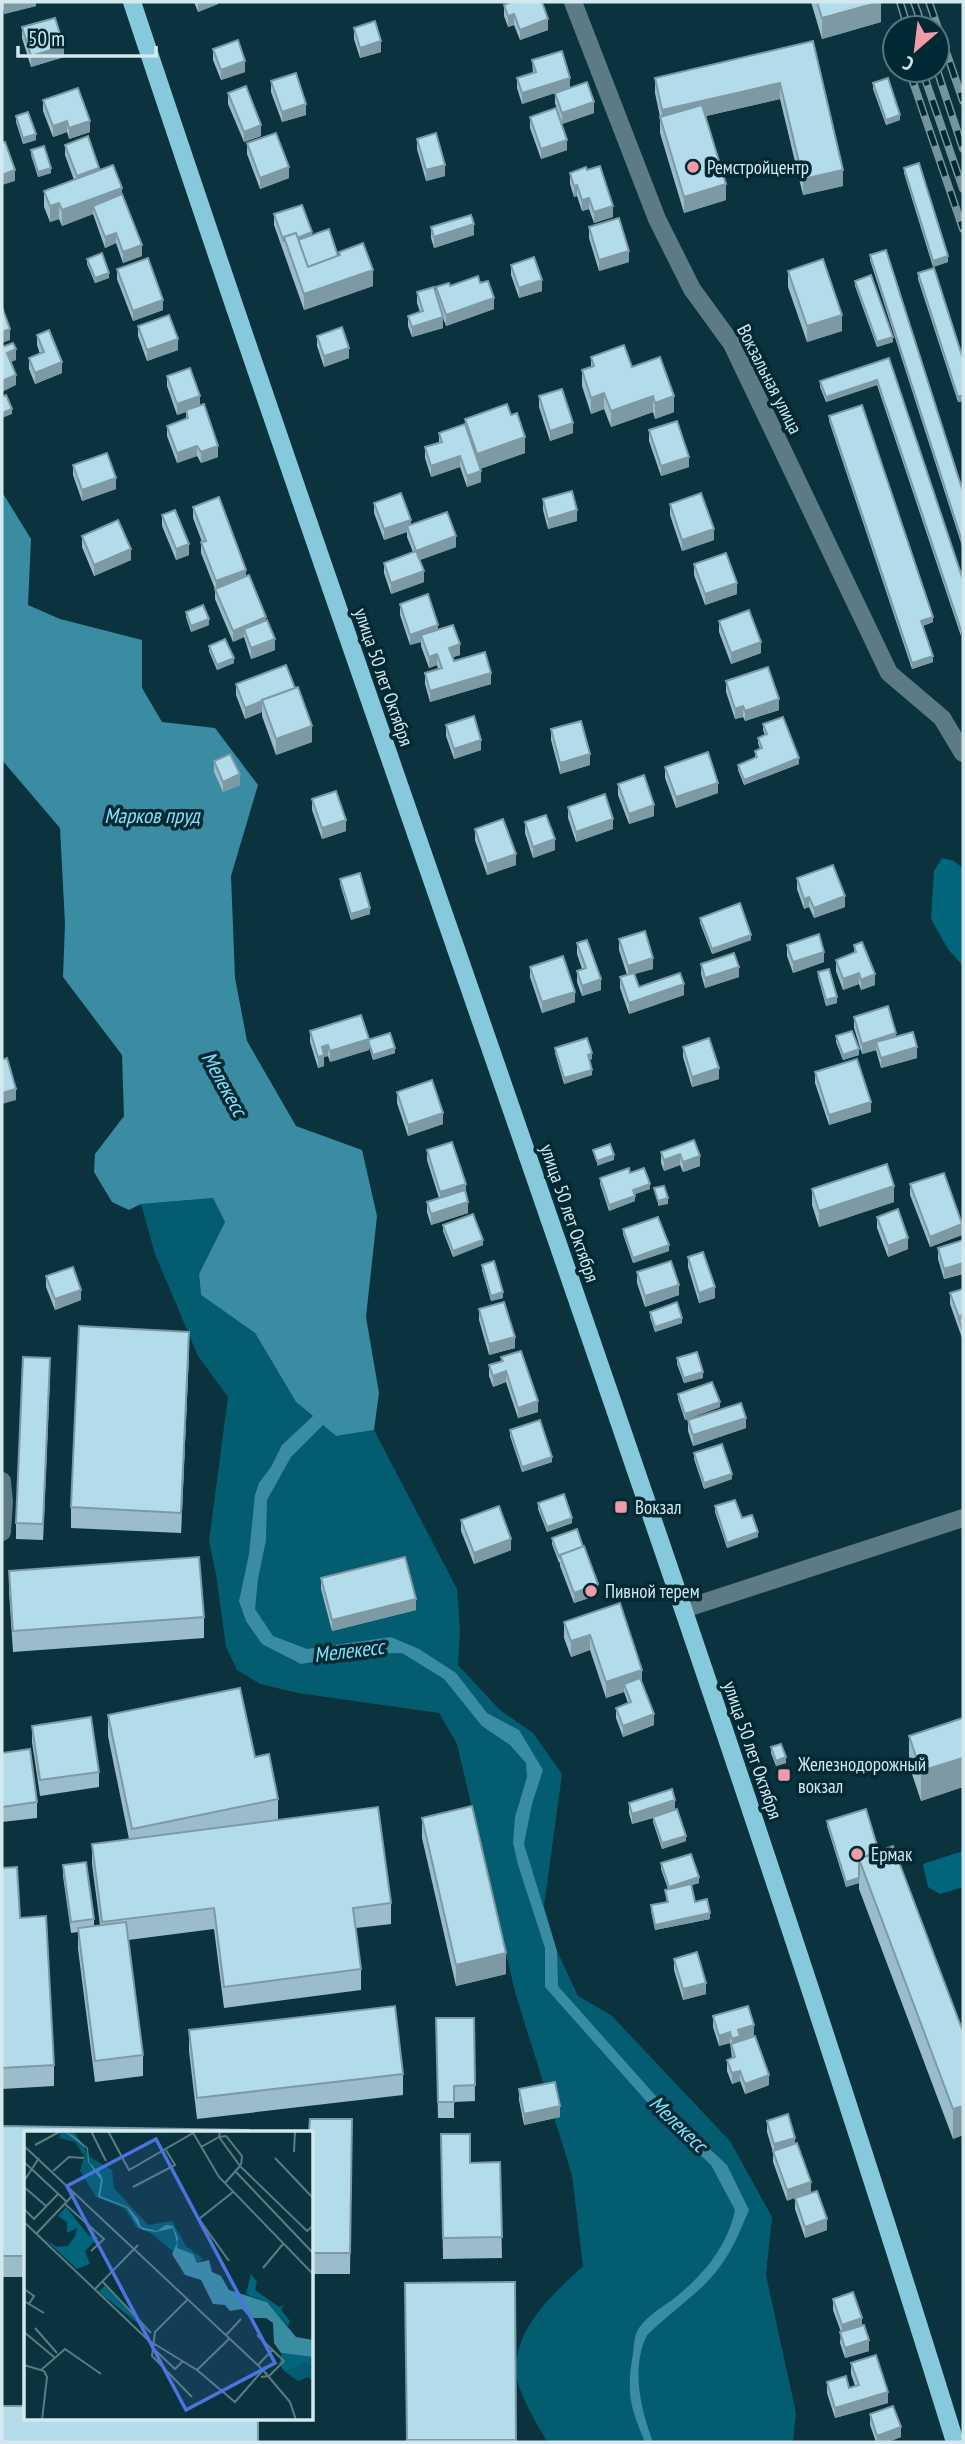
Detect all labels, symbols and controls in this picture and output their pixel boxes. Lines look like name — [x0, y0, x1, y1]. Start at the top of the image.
scale bar — [18, 14, 156, 58]
north arrow — [881, 14, 951, 84]
text: 50 m — [28, 25, 65, 52]
text: С — [898, 51, 917, 77]
place label: Ремстройцентр — [707, 155, 809, 179]
marker: Ремстройцентр — [685, 159, 701, 175]
street label: Вокзальная улица — [732, 320, 808, 438]
street label: улица 50 лет Октября — [349, 605, 419, 749]
water label: Марков пруд — [104, 802, 202, 829]
water label: Мелекесс — [196, 1047, 254, 1123]
street label: улица 50 лет Октября — [535, 1141, 605, 1285]
place label: Вокзал — [635, 1495, 682, 1519]
marker: Вокзал — [613, 1499, 629, 1515]
place label: Пивной терем — [605, 1579, 700, 1603]
marker: Пивной терем — [583, 1583, 599, 1599]
water label: Мелекесс — [313, 1633, 388, 1668]
street label: улица 50 лет Октября — [718, 1678, 788, 1822]
place label: Железнодорожный вокзал — [797, 1752, 926, 1798]
marker: Железнодорожный вокзал — [776, 1767, 792, 1783]
place label: Ермак — [871, 1842, 913, 1866]
marker: Ермак — [849, 1846, 865, 1862]
water label: Мелекесс — [644, 2090, 715, 2159]
inset map — [24, 2131, 313, 2420]

